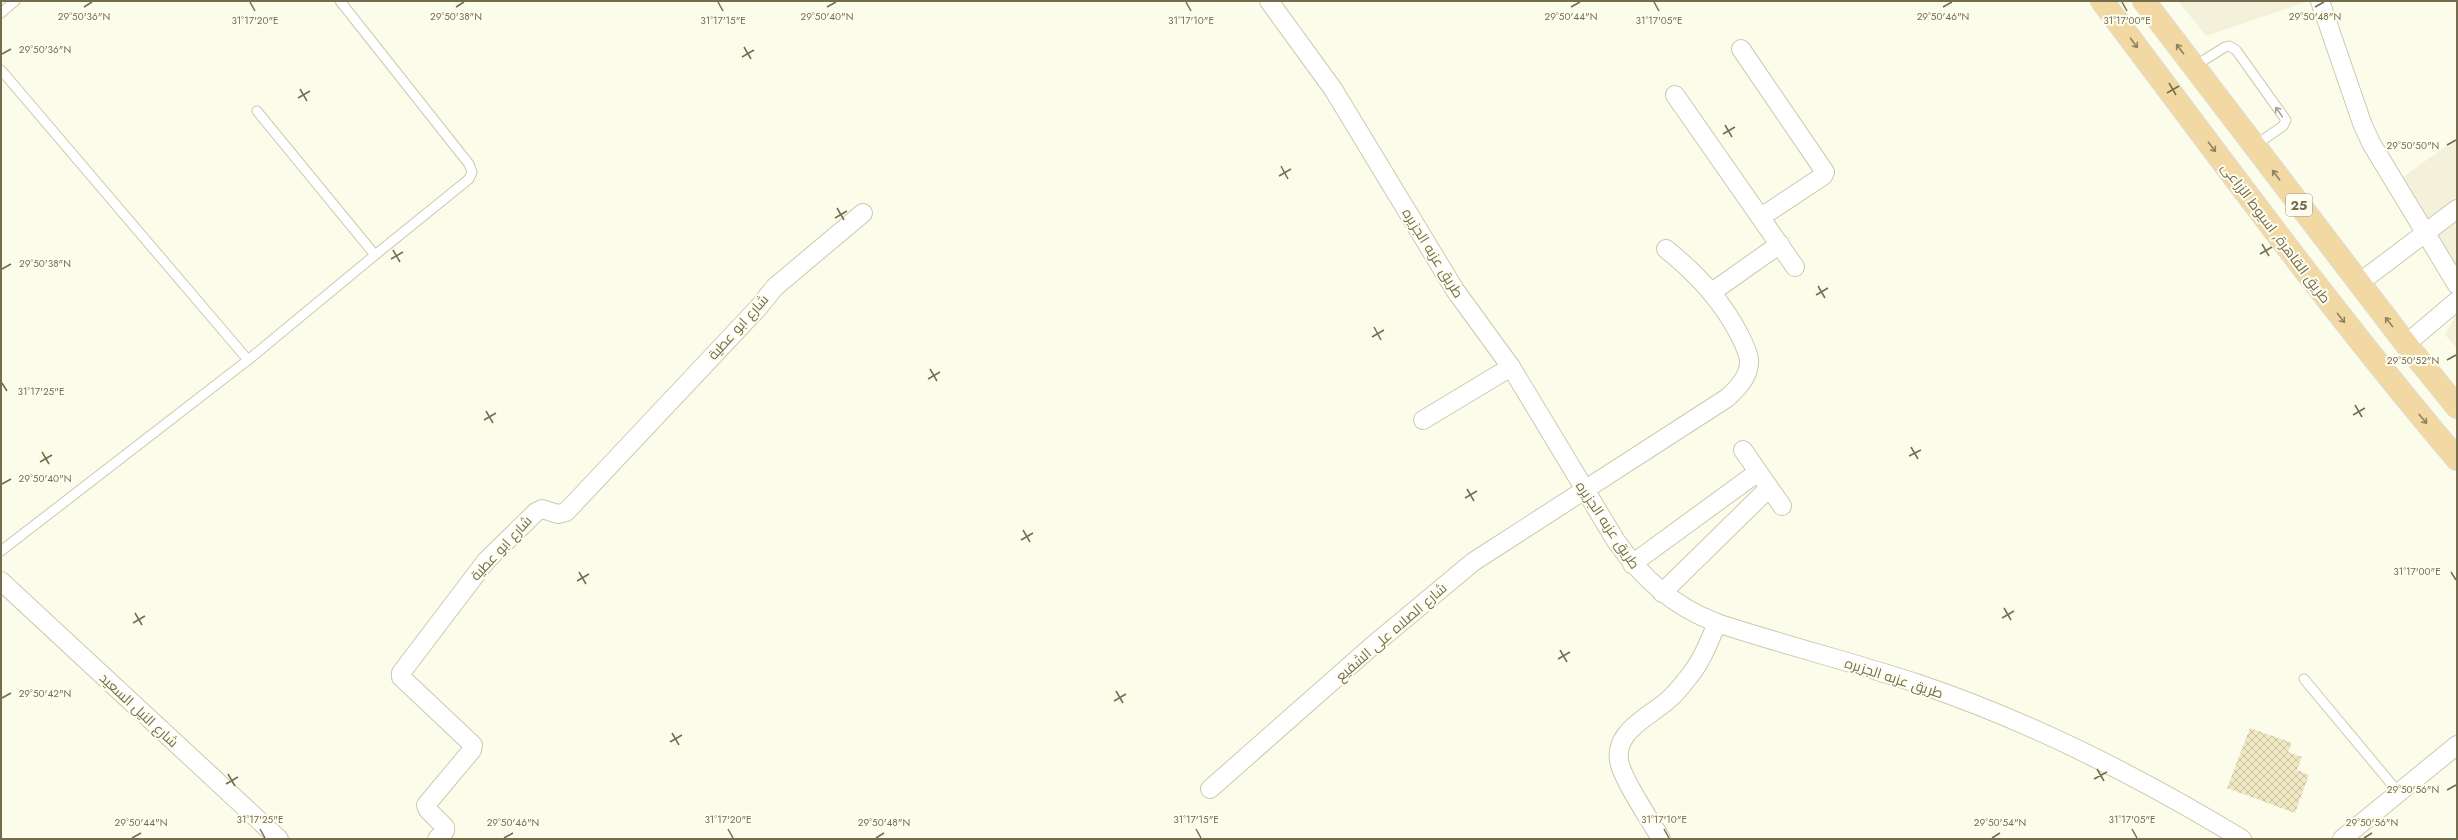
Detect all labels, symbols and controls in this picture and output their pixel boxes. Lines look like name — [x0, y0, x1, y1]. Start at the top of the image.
text: 29°50'36"N — [58, 9, 110, 24]
text: 29°50'38"N — [430, 9, 482, 24]
text: 29°50'40"N — [801, 9, 853, 24]
text: 29°50'44"N — [1545, 9, 1597, 24]
text: 29°50'46"N — [1917, 9, 1969, 24]
text: 29°50'48"N — [2289, 9, 2341, 24]
text: 31°17'20"E — [231, 13, 279, 28]
text: 31°17'15"E — [700, 13, 746, 28]
text: 31°17'10"E — [1168, 13, 1214, 28]
text: 31°17'05"E — [1635, 13, 1683, 28]
text: 31°17'00"E — [2103, 13, 2151, 28]
one-way arrow — [2130, 38, 2139, 49]
text: 29°50'36"N — [19, 42, 71, 57]
one-way arrow — [2176, 44, 2184, 55]
one-way arrow — [2275, 106, 2283, 117]
text: 29°50'50"N — [2387, 138, 2439, 153]
one-way arrow — [2208, 142, 2216, 153]
street label: طريق القاهرة, اسيوط الزراعى — [2216, 159, 2336, 307]
one-way arrow — [2271, 169, 2280, 180]
road number: 25 — [2286, 194, 2312, 216]
street label: طريق عزبه الجزيره — [1397, 204, 1469, 302]
text: 29°50'38"N — [19, 256, 71, 271]
street label: شارع ابو عطية — [703, 290, 773, 364]
one-way arrow — [2337, 313, 2345, 324]
one-way arrow — [2384, 317, 2393, 328]
text: 29°50'52"N — [2387, 353, 2439, 368]
text: 31°17'25"E — [18, 384, 64, 399]
one-way arrow — [2418, 414, 2427, 424]
text: 29°50'40"N — [19, 471, 71, 486]
street label: طريق عزبه الجزيره — [1571, 477, 1645, 573]
street label: شارع ابو عطية — [466, 511, 536, 585]
text: 31°17'00"E — [2393, 564, 2441, 579]
street label: شارع الصلاه على الشفيع — [1331, 578, 1451, 686]
street label: طريق عزبه الجزيره — [1842, 653, 1946, 703]
street label: شارع النيل السعيد — [95, 668, 183, 752]
text: 29°50'42"N — [19, 686, 71, 701]
text: 29°50'56"N — [2387, 782, 2439, 797]
text: 31°17'25"E — [237, 812, 283, 827]
text: 31°17'20"E — [704, 812, 752, 827]
text: 31°17'15"E — [1173, 812, 1219, 827]
text: 31°17'10"E — [1641, 812, 1687, 827]
text: 31°17'05"E — [2108, 812, 2156, 827]
text: 29°50'44"N — [115, 815, 167, 830]
text: 29°50'46"N — [487, 815, 539, 830]
text: 29°50'48"N — [858, 815, 910, 830]
text: 29°50'54"N — [1974, 815, 2026, 830]
text: 29°50'56"N — [2346, 815, 2398, 830]

